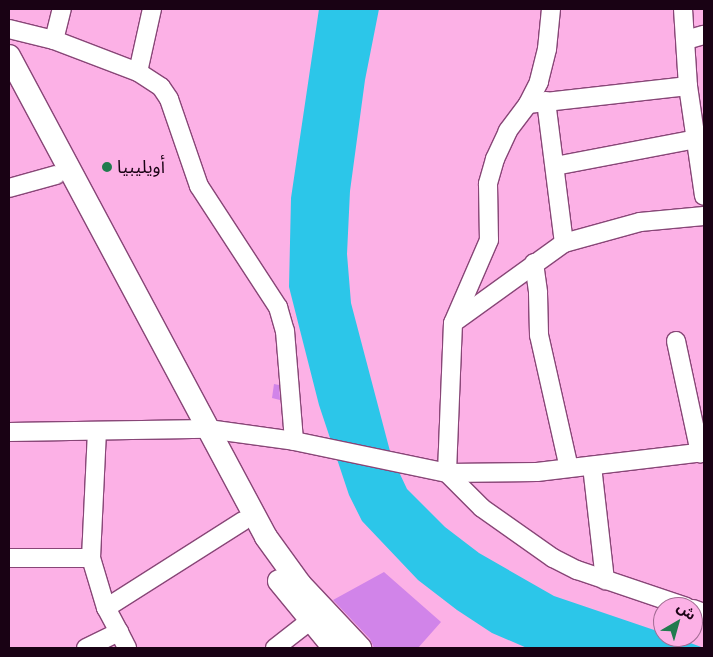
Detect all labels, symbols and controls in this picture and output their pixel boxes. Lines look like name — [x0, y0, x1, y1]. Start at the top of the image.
place label: أويليبيا — [117, 156, 165, 178]
marker: أويليبيا — [101, 161, 113, 173]
north arrow — [653, 597, 703, 647]
text: ش — [674, 599, 699, 623]

